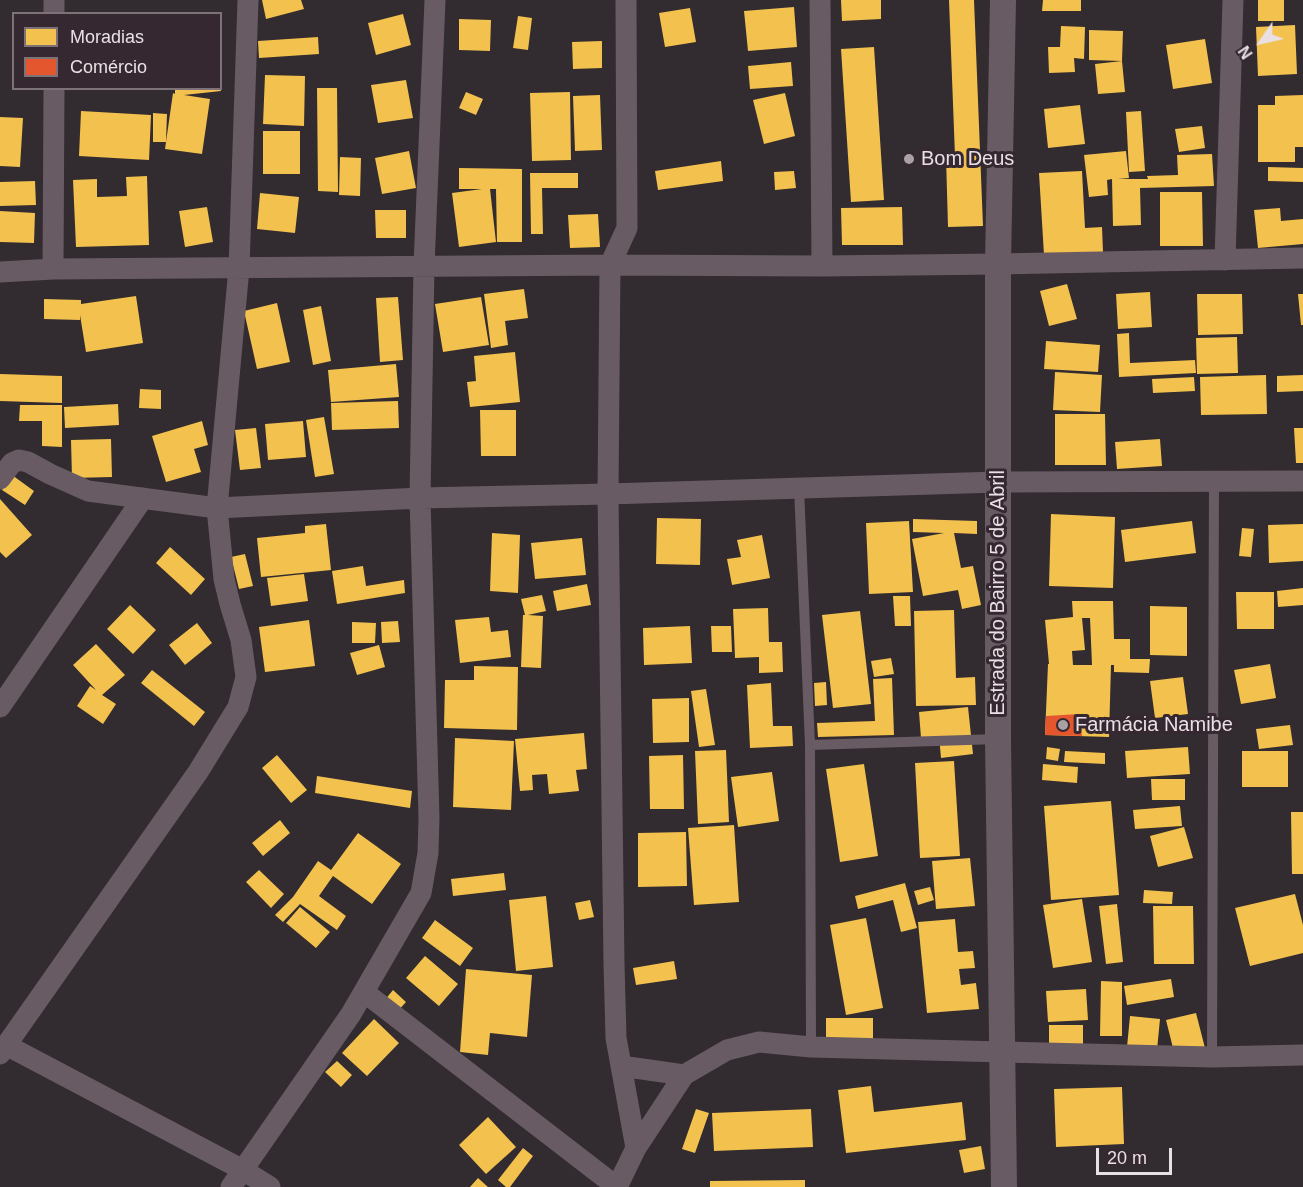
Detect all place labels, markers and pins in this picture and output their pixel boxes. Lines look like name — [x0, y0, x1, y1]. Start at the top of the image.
place label: Bom Deus — [921, 147, 1014, 171]
marker: Bom Deus — [902, 152, 916, 166]
place label: Farmácia Namibe — [1075, 713, 1233, 737]
marker: Farmácia Namibe — [1056, 718, 1070, 732]

